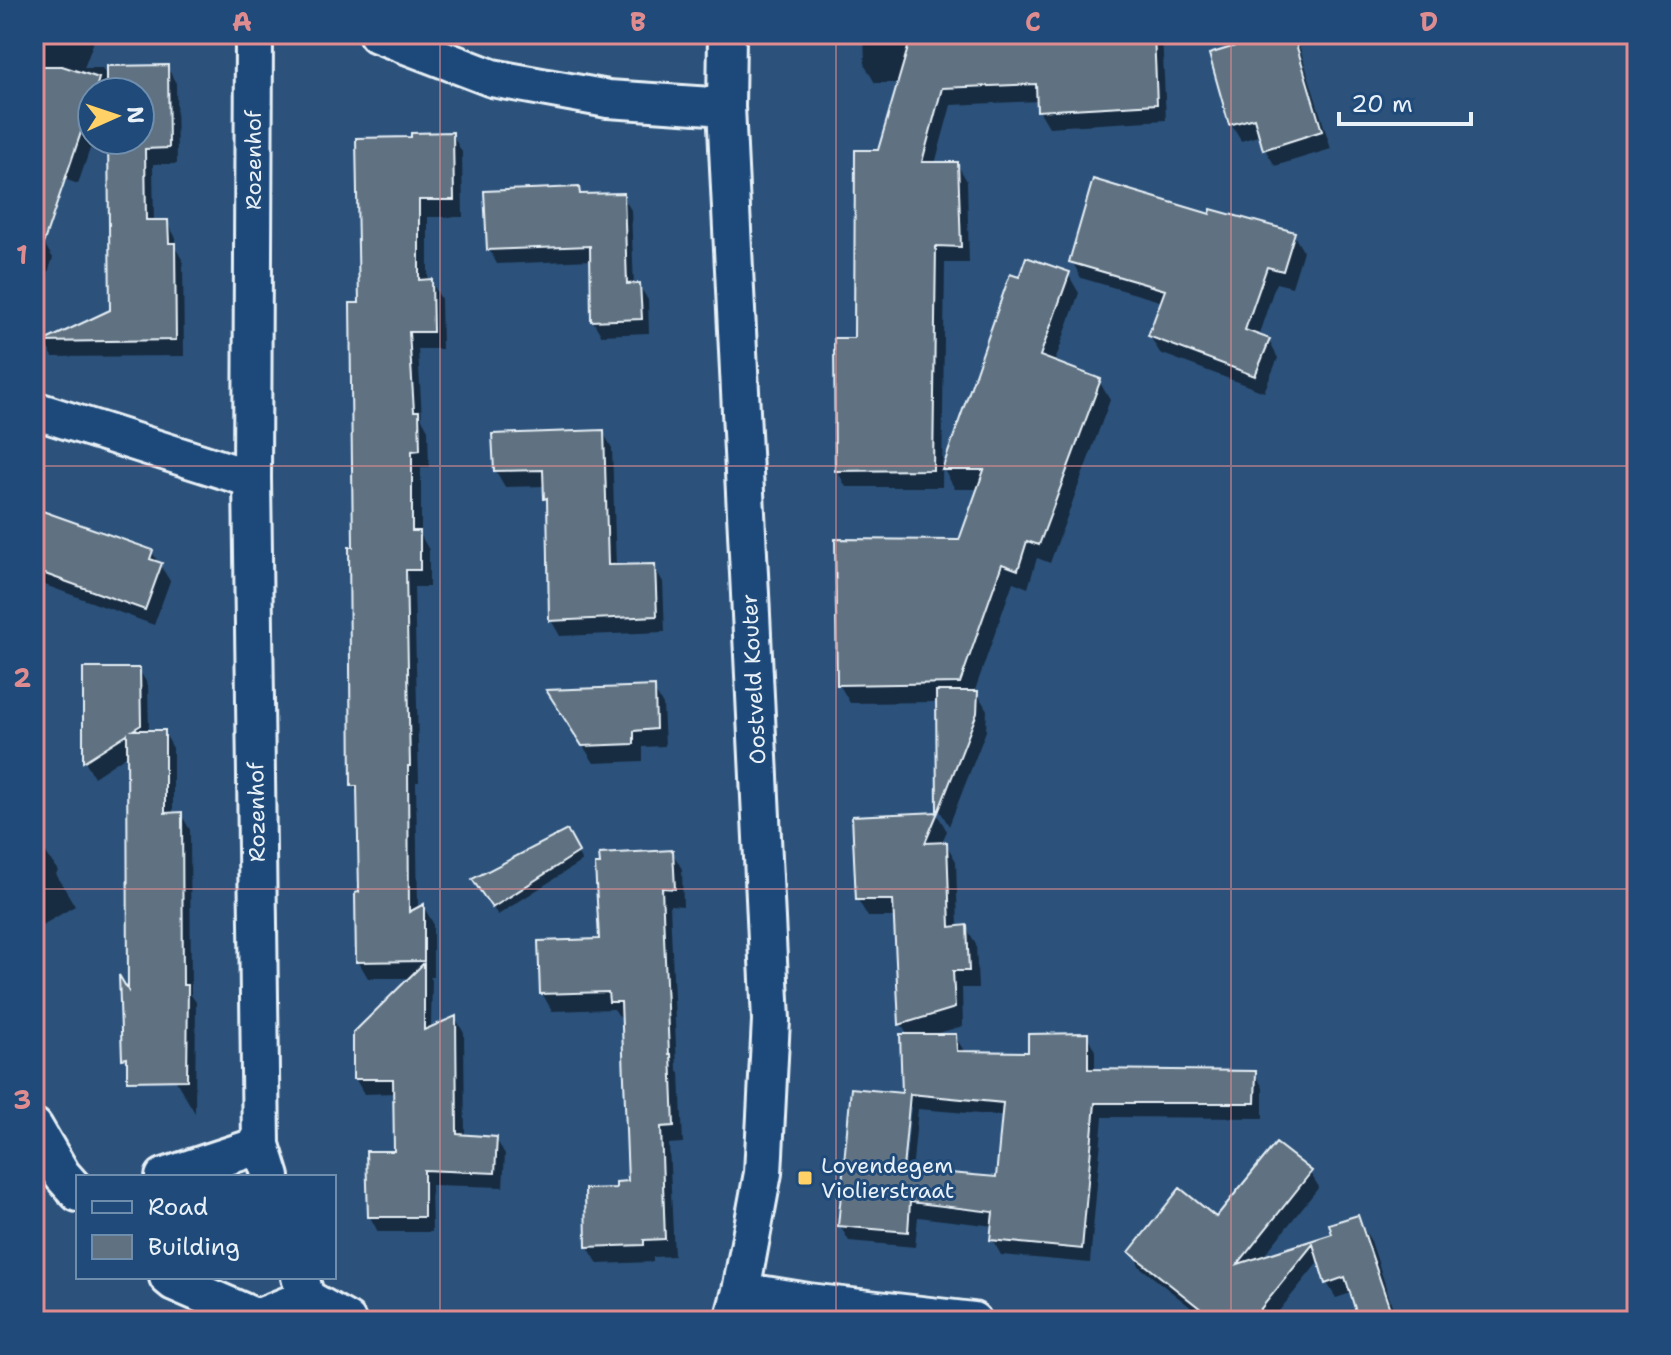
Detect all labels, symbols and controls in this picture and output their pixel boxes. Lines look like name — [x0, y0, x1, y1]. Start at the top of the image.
text: A — [232, 4, 252, 39]
text: B — [630, 4, 646, 39]
text: C — [1025, 4, 1041, 39]
text: D — [1420, 4, 1438, 39]
north arrow — [76, 76, 156, 156]
scale bar — [1339, 76, 1471, 126]
text: 20 m — [1351, 88, 1413, 120]
text: N — [121, 106, 150, 124]
street label: Rozenhof — [239, 109, 268, 210]
text: 1 — [16, 237, 28, 272]
street label: Oostveld Kouter — [735, 593, 772, 765]
text: 2 — [13, 660, 31, 695]
street label: Rozenhof — [241, 761, 272, 862]
text: 3 — [13, 1082, 31, 1117]
place label: Lovendegem Violierstraat — [821, 1151, 954, 1205]
marker: Lovendegem Violierstraat — [796, 1169, 814, 1187]
legend — [76, 1175, 336, 1279]
text: Road — [148, 1191, 208, 1223]
text: Building — [148, 1231, 240, 1263]

